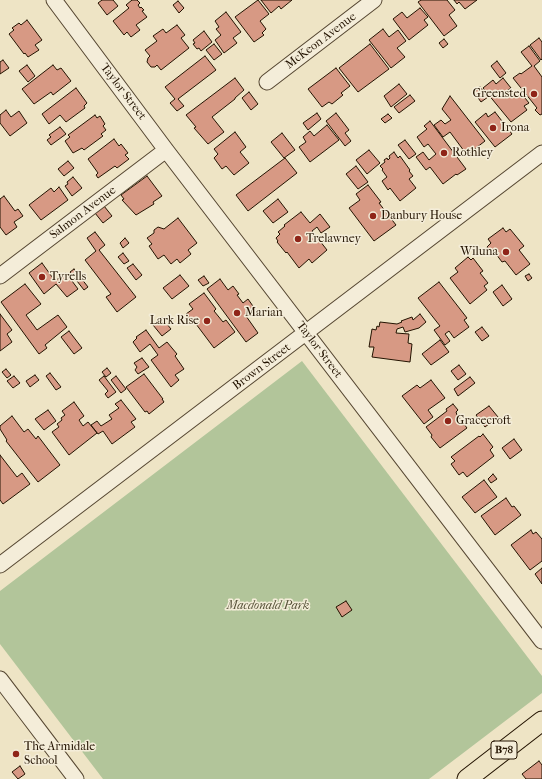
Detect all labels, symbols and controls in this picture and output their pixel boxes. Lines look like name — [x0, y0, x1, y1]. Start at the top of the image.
street label: McKeon Avenue — [283, 10, 359, 72]
street label: Taylor Street — [97, 61, 149, 123]
place label: Greensted — [472, 87, 526, 101]
marker: Greensted — [529, 89, 539, 99]
place label: Irona — [501, 121, 529, 135]
marker: Irona — [488, 123, 498, 133]
place label: Rothley — [452, 146, 493, 160]
marker: Rothley — [439, 148, 449, 158]
street label: Salmon Avenue — [47, 183, 119, 243]
place label: Danbury House — [381, 209, 462, 223]
marker: Danbury House — [368, 211, 378, 221]
place label: Trelawney — [306, 232, 361, 246]
marker: Trelawney — [293, 234, 303, 244]
place label: Wiluna — [460, 245, 498, 259]
marker: Wiluna — [501, 247, 511, 257]
place label: Tyrells — [50, 270, 86, 284]
marker: Tyrells — [37, 272, 47, 282]
place label: Marian — [245, 306, 283, 320]
marker: Marian — [232, 308, 242, 318]
place label: Lark Rise — [150, 314, 199, 328]
marker: Lark Rise — [202, 316, 212, 326]
street label: Taylor Street — [293, 319, 345, 381]
street label: Brown Street — [230, 341, 294, 393]
place label: Gracecroft — [456, 414, 511, 428]
marker: Gracecroft — [443, 416, 453, 426]
park label: Macdonald Park — [227, 599, 309, 613]
place label: The Armidale School — [24, 740, 95, 768]
road number: B78 — [491, 741, 517, 759]
marker: The Armidale School — [11, 749, 21, 759]

